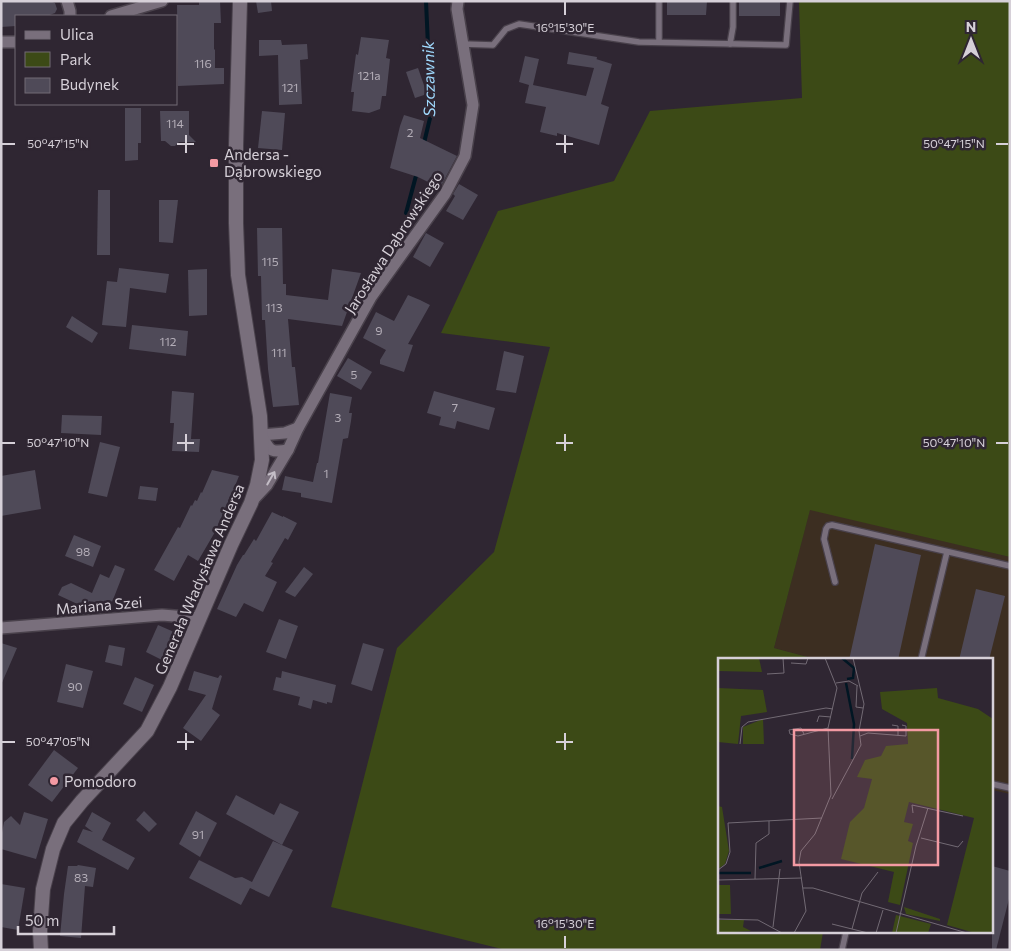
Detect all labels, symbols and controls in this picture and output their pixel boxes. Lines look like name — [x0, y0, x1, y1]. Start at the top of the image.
legend — [15, 15, 178, 105]
north arrow — [946, 15, 996, 65]
text: N — [966, 18, 976, 35]
text: 16°15'30"E — [536, 20, 594, 34]
text: Ulica — [60, 25, 94, 43]
water label: Szczawnik — [418, 41, 438, 117]
text: Park — [60, 50, 91, 68]
house number: 116 — [194, 56, 212, 70]
house number: 121a — [357, 68, 381, 82]
text: Budynek — [60, 75, 119, 93]
house number: 121 — [282, 80, 298, 94]
house number: 114 — [166, 116, 184, 130]
house number: 2 — [407, 125, 414, 139]
text: 50°47'15"N — [27, 136, 89, 150]
text: 50°47'15"N — [923, 136, 985, 150]
place label: Andersa - Dąbrowskiego — [224, 145, 322, 180]
marker: Andersa - Dąbrowskiego — [208, 157, 220, 169]
street label: Jarosława Dąbrowskiego — [340, 167, 446, 317]
house number: 115 — [261, 254, 279, 268]
house number: 113 — [265, 300, 283, 314]
house number: 9 — [375, 323, 383, 337]
house number: 112 — [160, 334, 177, 348]
house number: 111 — [271, 345, 287, 359]
house number: 5 — [351, 367, 358, 381]
house number: 7 — [452, 400, 458, 414]
house number: 3 — [335, 410, 342, 424]
text: 50°47'10"N — [27, 435, 89, 449]
text: 50°47'10"N — [923, 435, 985, 449]
house number: 1 — [323, 466, 329, 480]
one-way arrow — [267, 471, 277, 485]
street label: Generała Władysława Andersa — [151, 481, 247, 677]
house number: 98 — [76, 544, 90, 558]
street label: Mariana Szei — [55, 592, 143, 618]
inset map — [718, 658, 994, 934]
house number: 90 — [67, 679, 83, 693]
text: 50°47'05"N — [26, 734, 90, 748]
place label: Pomodoro — [64, 772, 137, 790]
marker: Pomodoro — [48, 775, 60, 787]
house number: 91 — [192, 827, 204, 841]
house number: 83 — [74, 870, 88, 884]
scale bar — [18, 904, 114, 936]
text: 50 m — [25, 911, 59, 929]
text: 16°15'30"E — [536, 916, 594, 930]

